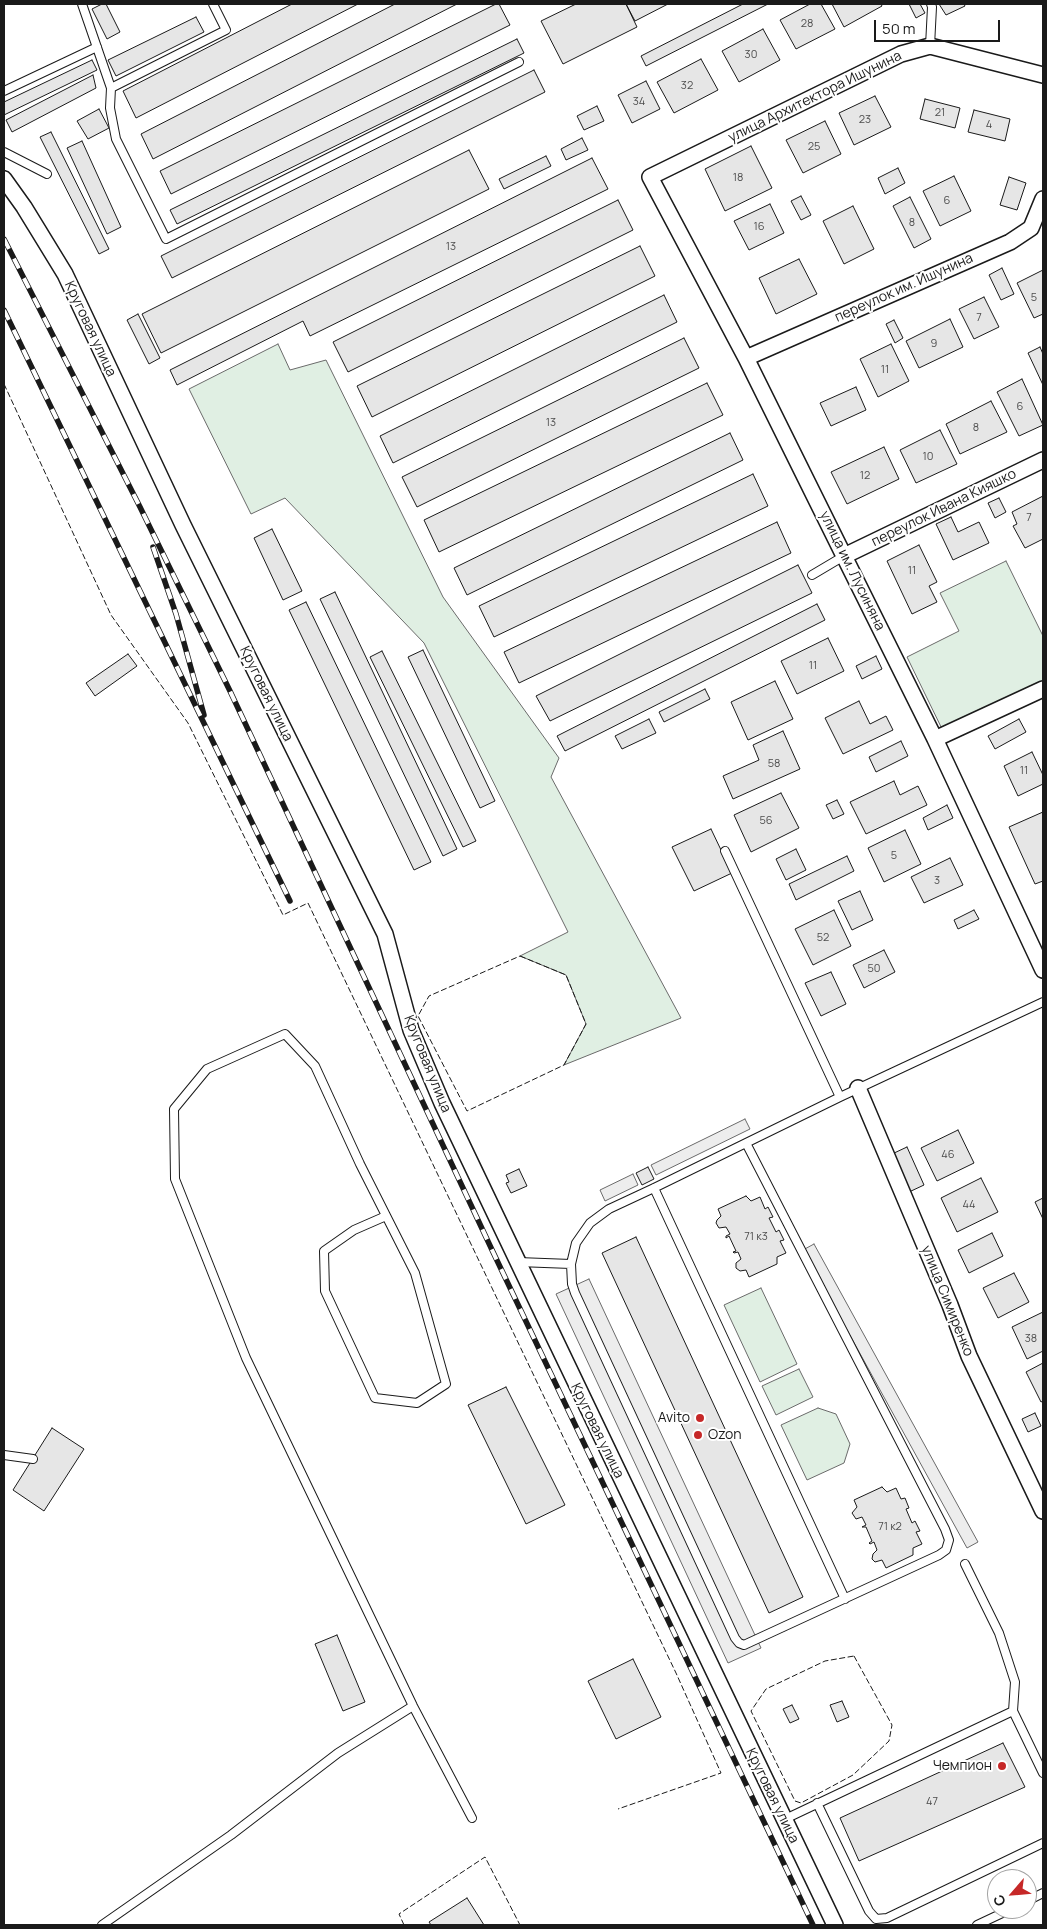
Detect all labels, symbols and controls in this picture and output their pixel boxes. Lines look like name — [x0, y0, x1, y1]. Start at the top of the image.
scale bar — [877, 10, 1003, 42]
house number: 28 — [801, 17, 813, 31]
text: 50 m — [882, 18, 916, 39]
street label: улица Архитектора Ишунина — [726, 48, 904, 146]
house number: 30 — [745, 48, 757, 62]
house number: 32 — [681, 79, 693, 93]
house number: 34 — [633, 95, 645, 109]
house number: 21 — [935, 106, 945, 120]
house number: 23 — [859, 113, 871, 127]
house number: 4 — [986, 118, 992, 132]
house number: 25 — [808, 140, 820, 154]
house number: 18 — [733, 171, 743, 185]
house number: 6 — [944, 194, 950, 208]
house number: 8 — [909, 216, 915, 230]
house number: 16 — [753, 220, 765, 234]
house number: 13 — [446, 240, 456, 254]
street label: переулок им. Ишунина — [832, 250, 976, 326]
street label: Круговая улица — [60, 278, 120, 380]
house number: 5 — [1031, 291, 1037, 305]
house number: 7 — [976, 311, 982, 325]
house number: 9 — [931, 337, 937, 351]
house number: 11 — [881, 363, 889, 377]
house number: 6 — [1017, 400, 1023, 414]
house number: 13 — [546, 416, 556, 430]
house number: 8 — [973, 421, 979, 435]
house number: 10 — [923, 450, 933, 464]
street label: переулок Ивана Кияшко — [869, 466, 1019, 550]
house number: 12 — [860, 469, 870, 483]
street label: улица им. Лусиняна — [816, 508, 888, 634]
house number: 7 — [1026, 511, 1032, 525]
house number: 11 — [908, 564, 916, 578]
street label: Круговая улица — [236, 644, 296, 744]
house number: 11 — [809, 659, 817, 673]
house number: 58 — [768, 757, 780, 771]
house number: 11 — [1020, 764, 1028, 778]
house number: 56 — [759, 814, 773, 828]
house number: 5 — [891, 849, 897, 863]
house number: 3 — [934, 874, 940, 888]
house number: 52 — [817, 931, 829, 945]
house number: 50 — [867, 962, 881, 976]
street label: Круговая улица — [400, 1013, 454, 1115]
house number: 46 — [941, 1148, 955, 1162]
house number: 44 — [962, 1198, 976, 1212]
house number: 71 к3 — [744, 1230, 768, 1244]
street label: улица Симиренко — [917, 1243, 977, 1359]
house number: 38 — [1025, 1332, 1037, 1346]
street label: Круговая улица — [567, 1381, 627, 1481]
place label: Avito — [658, 1410, 690, 1426]
marker: Avito — [694, 1412, 706, 1424]
place label: Ozon — [708, 1427, 742, 1443]
marker: Ozon — [692, 1429, 704, 1441]
house number: 71 к2 — [878, 1520, 902, 1534]
street label: Круговая улица — [742, 1746, 802, 1846]
place label: Чемпион — [933, 1758, 992, 1774]
marker: Чемпион — [996, 1760, 1008, 1772]
house number: 47 — [926, 1795, 938, 1809]
north arrow — [987, 1869, 1037, 1919]
text: С — [988, 1892, 1010, 1910]

